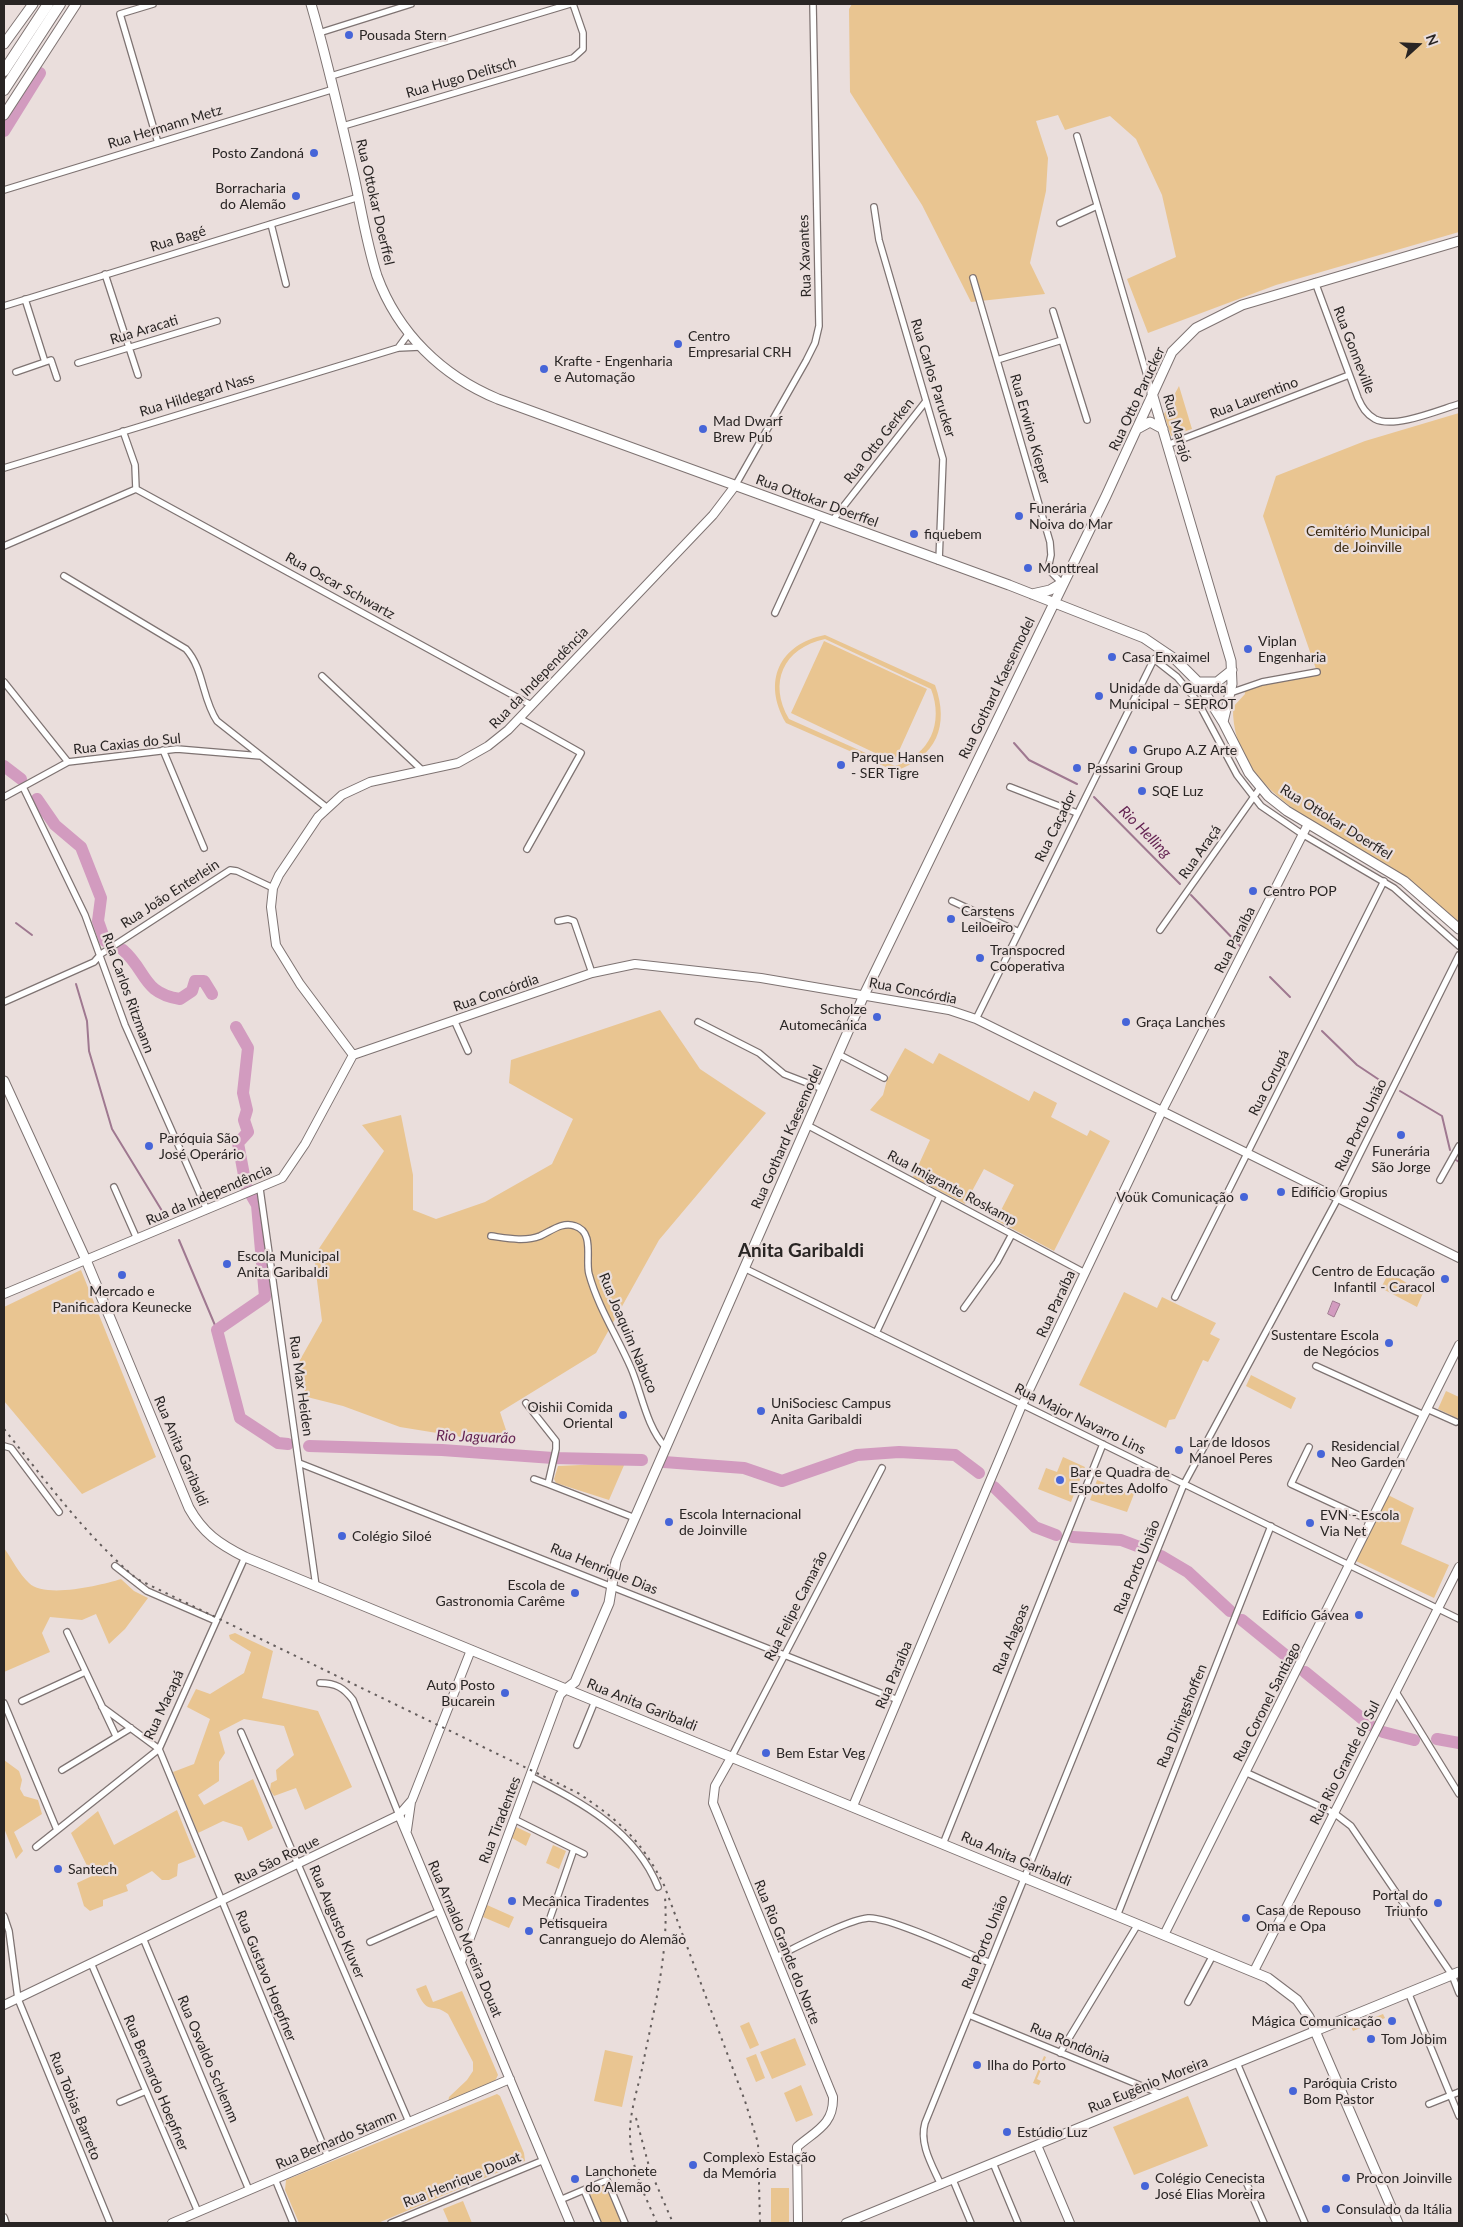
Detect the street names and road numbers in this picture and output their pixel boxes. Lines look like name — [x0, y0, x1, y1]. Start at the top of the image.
street label: Rua Hugo Delitsch — [404, 54, 518, 102]
street label: Rua Hermann Metz — [106, 102, 224, 152]
street label: Rua Ottokar Doerffel — [352, 137, 398, 267]
street label: Rua Xavantes — [795, 214, 815, 298]
street label: Rua Bagé — [148, 223, 208, 255]
street label: Rua Gonneville — [1330, 304, 1378, 396]
street label: Rua Aracati — [108, 312, 180, 348]
street label: Rua Carlos Parucker — [907, 317, 959, 439]
street label: Rua Otto Parucker — [1106, 344, 1168, 454]
street label: Rua Hildegard Nass — [137, 370, 257, 420]
street label: Rua Erwino Kieper — [1006, 372, 1054, 486]
street label: Rua Laurentino — [1208, 373, 1300, 423]
street label: Rua Marajó — [1159, 392, 1195, 464]
street label: Rua Otto Gerken — [840, 395, 918, 487]
street label: Rua Ottokar Doerffel — [754, 471, 880, 531]
street label: Rua Oscar Schwartz — [282, 549, 398, 623]
street label: Rua Gothard Kaesemodel — [955, 614, 1039, 762]
street label: Rua da Independência — [486, 624, 592, 732]
street label: Rua Caxias do Sul — [72, 730, 182, 758]
street label: Rua Ottokar Doerffel — [1277, 781, 1395, 863]
street label: Rua Caçador — [1031, 787, 1081, 865]
street label: Rua Araçá — [1175, 822, 1225, 882]
street label: Rua João Enterlein — [118, 856, 222, 932]
street label: Rua Paraíba — [1211, 904, 1259, 976]
street label: Rua Carlos Ritzmann — [98, 931, 158, 1055]
street label: Rua Concórdia — [451, 971, 541, 1015]
street label: Rua Concórdia — [868, 974, 958, 1008]
street label: Rua Corupá — [1245, 1047, 1293, 1119]
street label: Rua Gothard Kaesemodel — [748, 1062, 826, 1212]
street label: Rua Porto União — [1331, 1076, 1391, 1174]
street label: Rua Imigrante Roskamp — [884, 1147, 1020, 1229]
street label: Rua da Independência — [144, 1161, 274, 1229]
street label: Rua Paraíba — [1033, 1268, 1079, 1340]
street label: Rua Joaquim Nabuco — [595, 1270, 661, 1396]
street label: Rua Max Heiden — [286, 1335, 316, 1437]
street label: Rua Major Navarro Lins — [1012, 1380, 1148, 1458]
street label: Rua Anita Garibaldi — [150, 1393, 212, 1509]
street label: Rua Porto União — [1110, 1517, 1164, 1617]
street label: Rua Henrique Dias — [548, 1540, 660, 1598]
street label: Rua Felipe Camarão — [761, 1548, 831, 1664]
street label: Rua Alagoas — [989, 1601, 1033, 1677]
street label: Rua Paraíba — [872, 1638, 916, 1712]
street label: Rua Coronel Santiago — [1230, 1640, 1304, 1764]
street label: Rua Diringshoffen — [1154, 1662, 1210, 1770]
street label: Rua Macapá — [141, 1667, 187, 1743]
street label: Rua Anita Garibaldi — [584, 1675, 700, 1735]
street label: Rua Rio Grande do Sul — [1306, 1698, 1384, 1828]
street label: Rua Tiradentes — [476, 1774, 524, 1866]
street label: Rua Anita Garibaldi — [958, 1828, 1074, 1890]
street label: Rua São Roque — [232, 1832, 322, 1888]
street label: Rua Arnaldo Moreira Douat — [424, 1858, 506, 2020]
street label: Rua Augusto Kluver — [306, 1863, 368, 1981]
street label: Rua Rio Grande do Norte — [750, 1877, 824, 2027]
street label: Rua Porto União — [958, 1892, 1012, 1992]
street label: Rua Gustavo Hoepfner — [232, 1908, 300, 2044]
street label: Rua Osvaldo Schlemm — [174, 1993, 242, 2125]
street label: Rua Bernardo Hoepfner — [120, 2013, 192, 2153]
street label: Rua Rondônia — [1028, 2019, 1112, 2067]
street label: Rua Tobias Barreto — [46, 2049, 104, 2163]
street label: Rua Eugênio Moreira — [1086, 2053, 1210, 2117]
street label: Rua Bernardo Stamm — [273, 2107, 399, 2173]
street label: Rua Henrique Douat — [401, 2149, 523, 2211]

